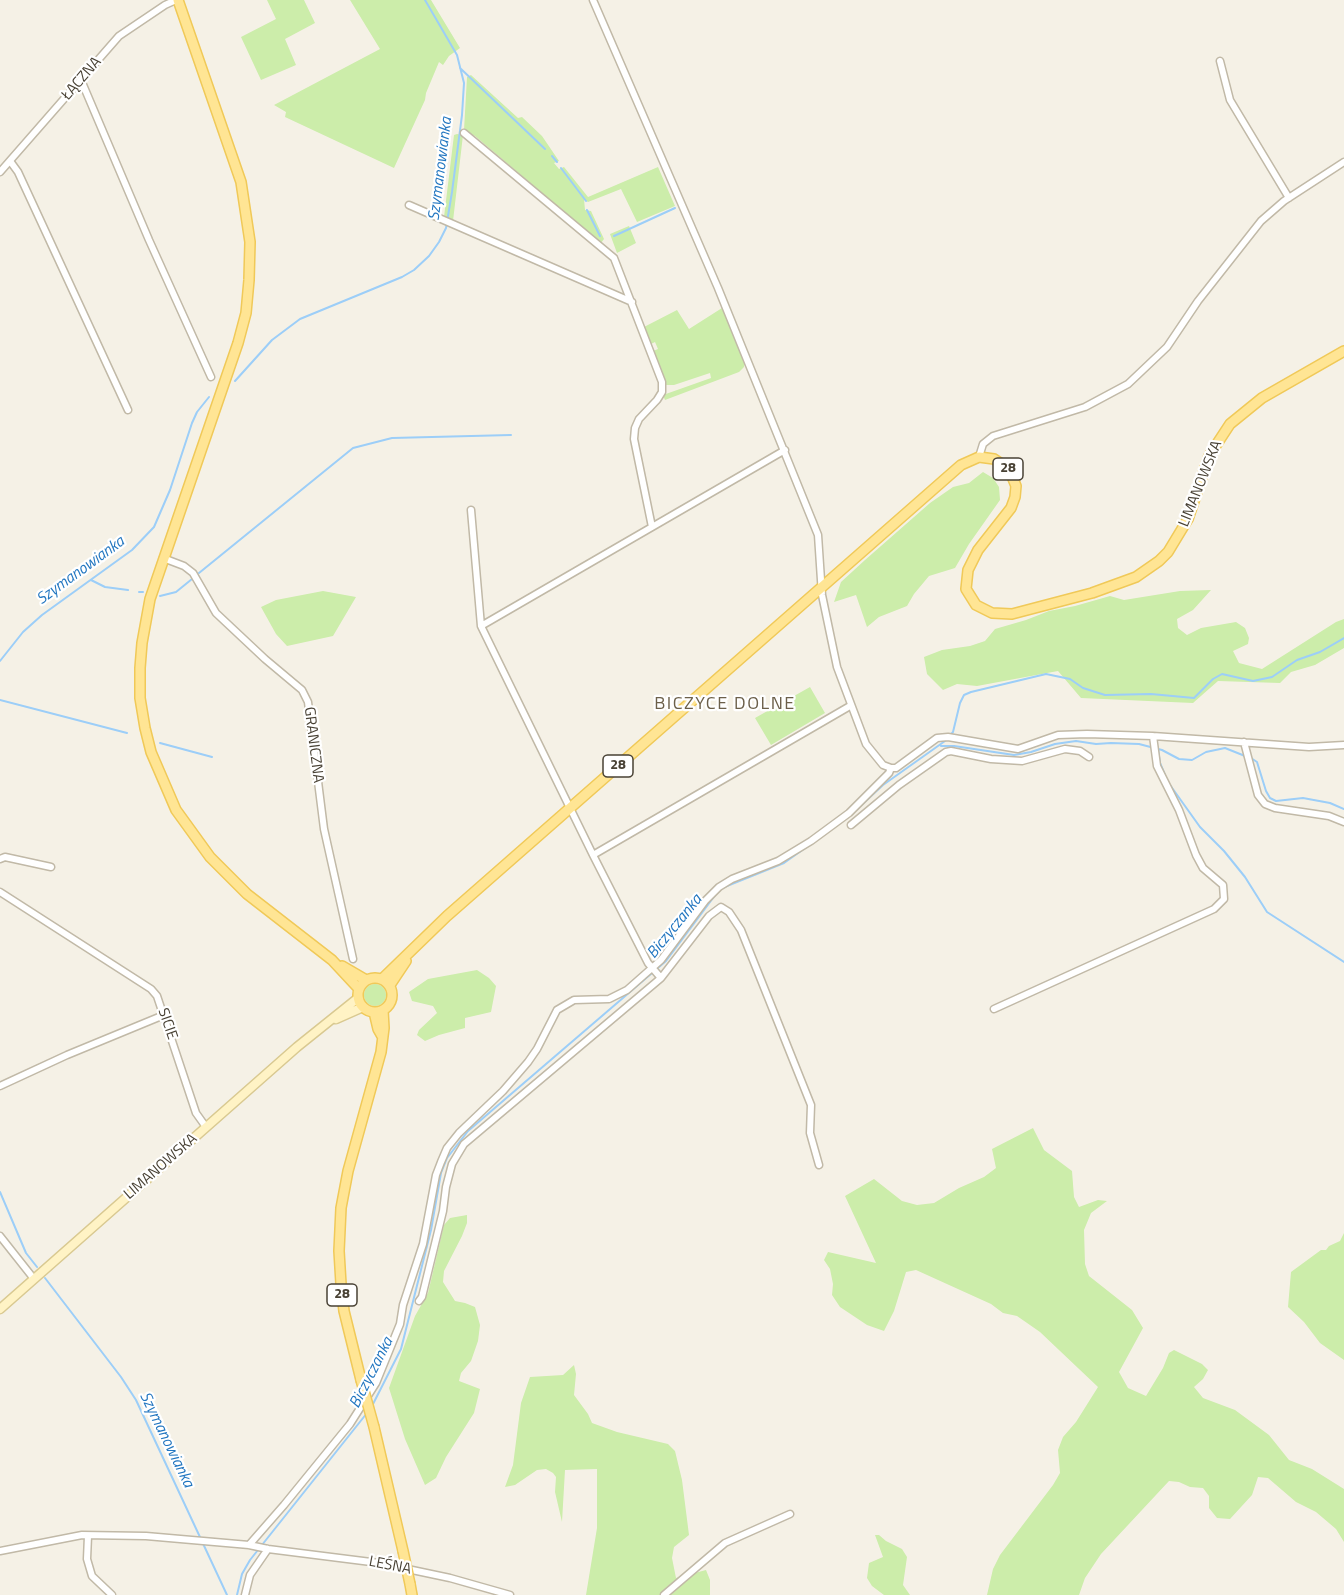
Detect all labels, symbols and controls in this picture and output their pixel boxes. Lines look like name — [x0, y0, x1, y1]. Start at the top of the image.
street label: ŁĄCZNA — [58, 54, 106, 104]
water label: Szymanowianka — [425, 116, 457, 222]
street label: LIMANOWSKA — [1176, 438, 1226, 530]
road number: 28 — [993, 458, 1023, 480]
water label: Szymanowianka — [33, 533, 129, 609]
district label: BICZYCE DOLNE — [654, 694, 796, 716]
street label: GRANICZNA — [299, 706, 327, 784]
road number: 28 — [603, 755, 633, 777]
water label: Biczyczanka — [643, 891, 707, 963]
street label: SICIE — [153, 1006, 181, 1042]
street label: LIMANOWSKA — [121, 1130, 201, 1204]
road number: 28 — [327, 1284, 357, 1306]
water label: Biczyczanka — [346, 1334, 398, 1412]
water label: Szymanowianka — [135, 1389, 197, 1491]
street label: LEŚNA — [367, 1553, 413, 1579]

